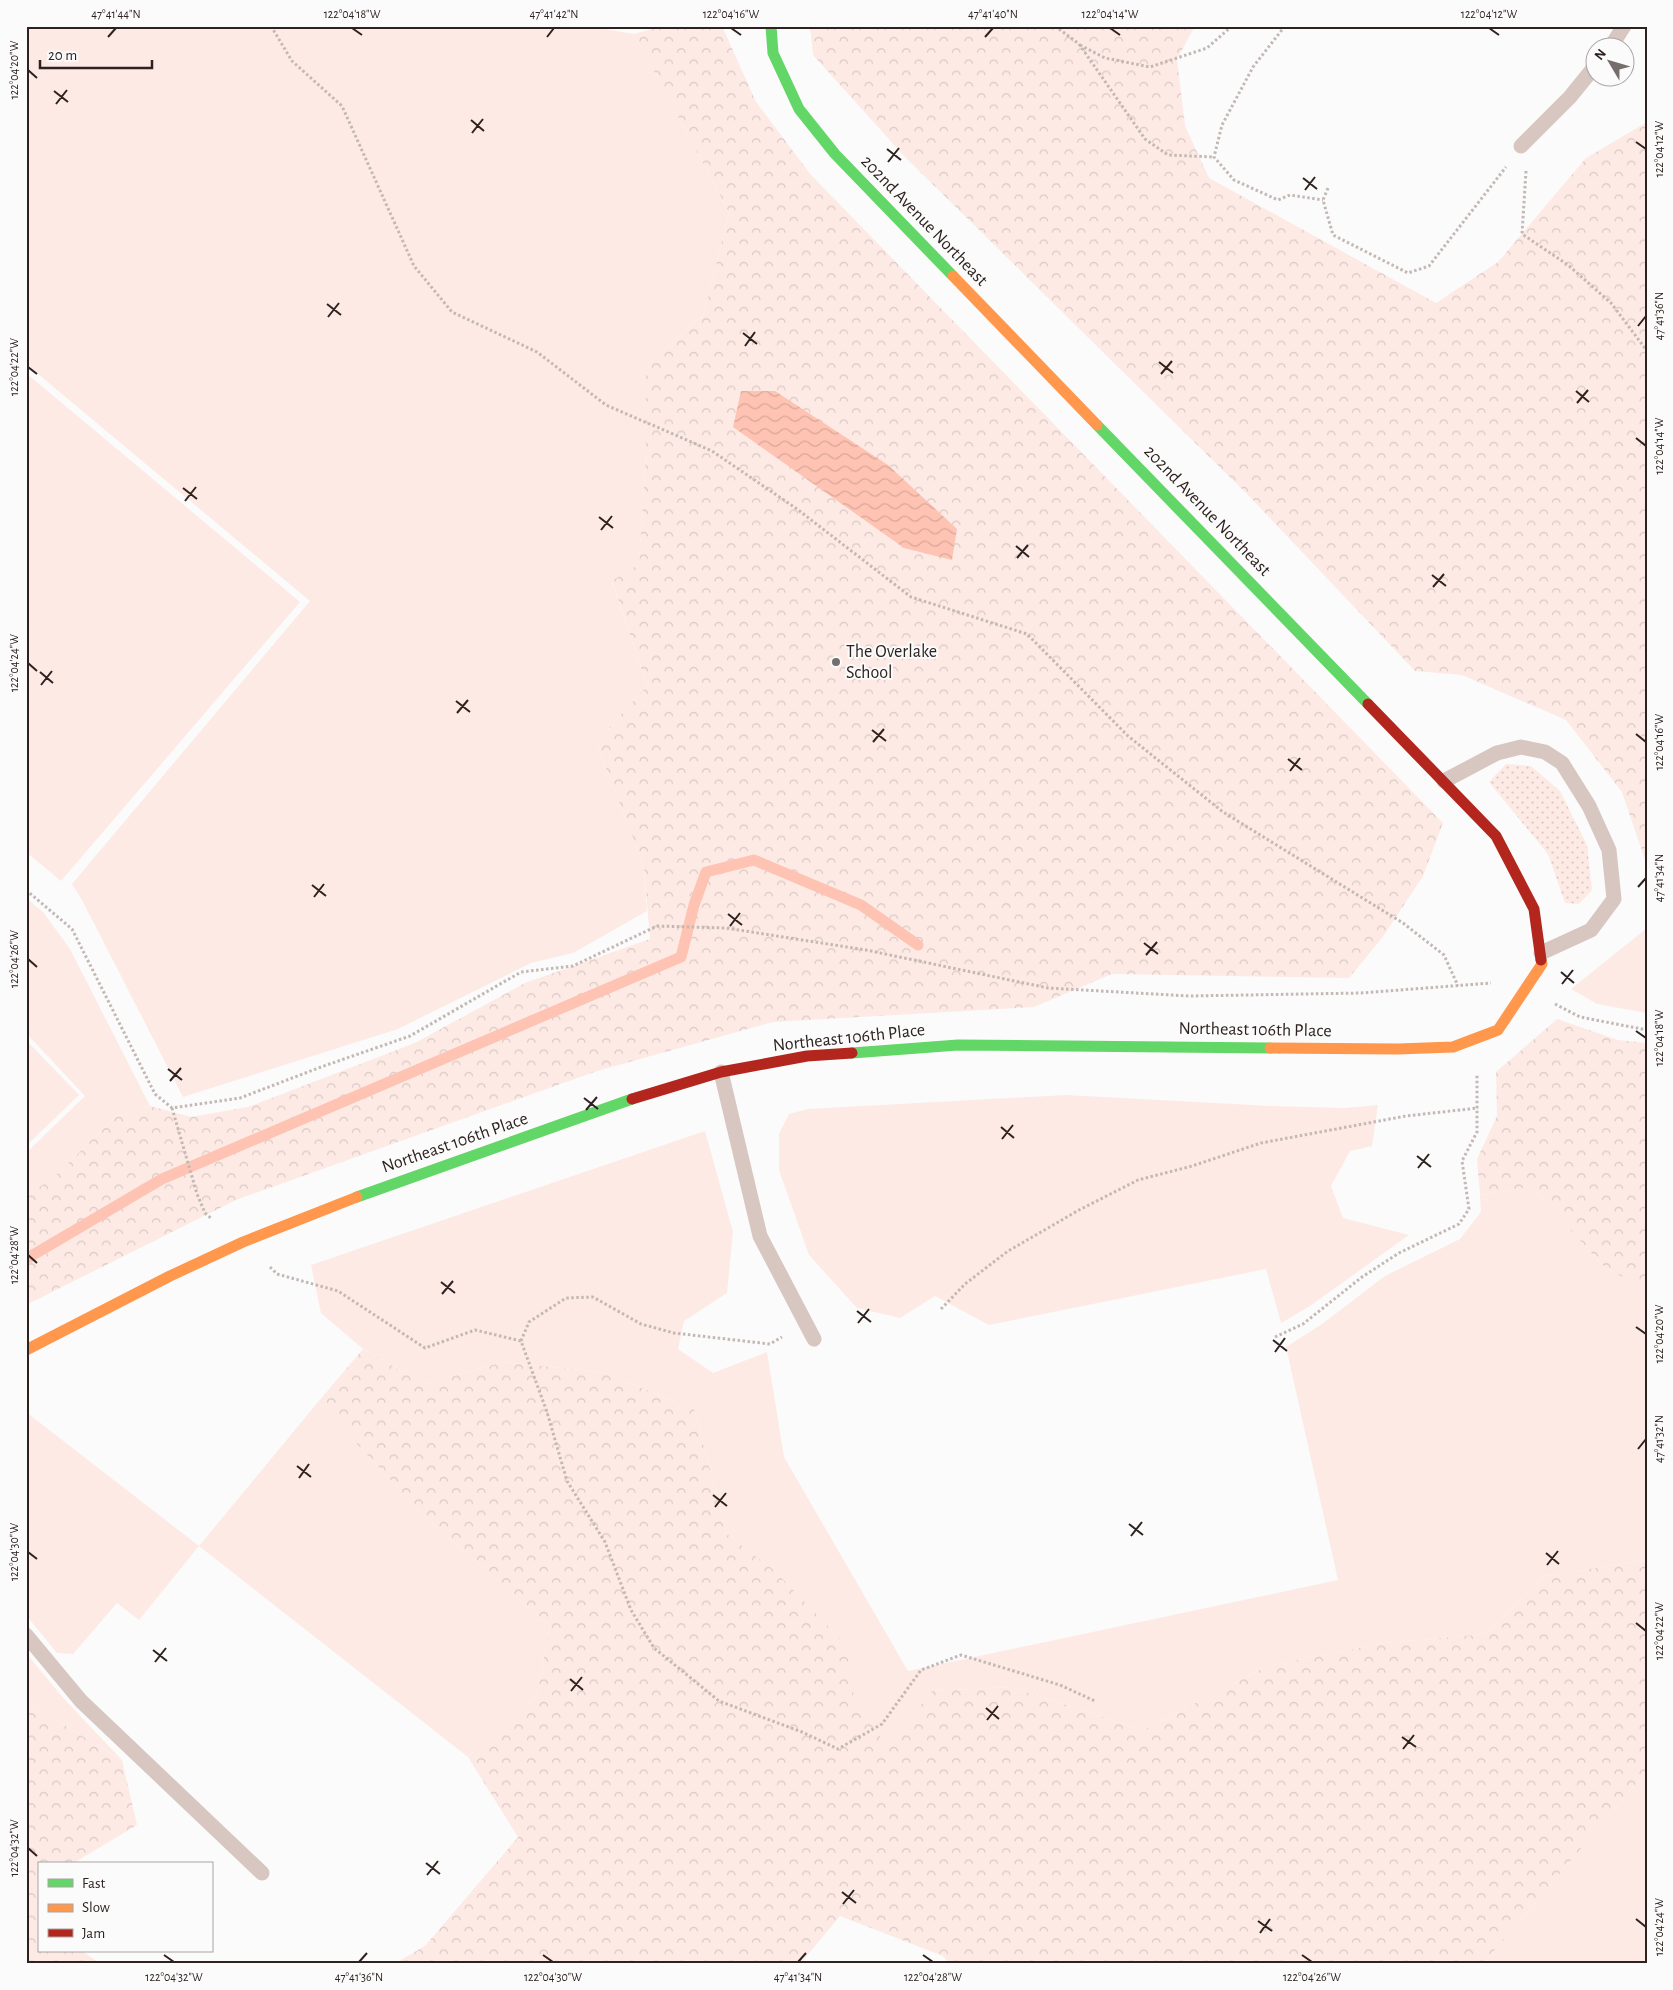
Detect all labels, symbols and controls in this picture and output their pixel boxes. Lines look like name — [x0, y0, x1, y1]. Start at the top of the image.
text: 47°41'44"N — [91, 8, 141, 20]
text: 122°04'18"W — [324, 8, 381, 20]
text: 47°41'42"N — [530, 8, 578, 20]
text: 122°04'16"W — [703, 8, 760, 20]
text: 47°41'40"N — [968, 8, 1018, 20]
text: 122°04'14"W — [1082, 8, 1139, 20]
text: 122°04'12"W — [1461, 8, 1518, 20]
scale bar — [40, 38, 152, 70]
north arrow — [1586, 38, 1636, 88]
text: 122°04'20"W — [8, 40, 20, 99]
text: N — [1592, 46, 1609, 63]
text: 20 m — [48, 48, 77, 63]
text: 122°04'12"W — [1653, 120, 1665, 177]
street label: 202nd Avenue Northeast — [857, 152, 991, 290]
text: 47°41'36"N — [1653, 292, 1665, 340]
text: 122°04'22"W — [8, 338, 20, 396]
text: 122°04'14"W — [1653, 417, 1665, 474]
street label: 202nd Avenue Northeast — [1140, 442, 1274, 580]
text: 122°04'24"W — [8, 634, 20, 692]
place label: The Overlake School — [846, 643, 937, 682]
marker: The Overlake School — [830, 656, 842, 668]
text: 122°04'16"W — [1653, 713, 1665, 770]
text: 47°41'34"N — [1653, 854, 1665, 902]
text: 122°04'26"W — [8, 930, 20, 988]
text: 122°04'18"W — [1653, 1009, 1665, 1066]
street label: Northeast 106th Place — [1178, 1020, 1332, 1040]
street label: Northeast 106th Place — [772, 1021, 926, 1055]
street label: Northeast 106th Place — [380, 1110, 530, 1176]
text: 122°04'28"W — [8, 1226, 20, 1284]
text: 122°04'20"W — [1653, 1304, 1665, 1363]
text: 47°41'32"N — [1653, 1415, 1665, 1463]
text: 122°04'30"W — [8, 1523, 20, 1581]
text: 122°04'22"W — [1653, 1602, 1665, 1660]
text: 122°04'32"W — [8, 1819, 20, 1877]
legend — [38, 1862, 212, 1952]
text: Fast — [82, 1876, 106, 1891]
text: 122°04'24"W — [1653, 1898, 1665, 1956]
text: Slow — [82, 1900, 110, 1915]
text: Jam — [82, 1926, 105, 1941]
text: 122°04'32"W — [145, 1971, 203, 1983]
text: 47°41'36"N — [335, 1971, 383, 1983]
text: 122°04'30"W — [524, 1971, 582, 1983]
text: 47°41'34"N — [774, 1971, 822, 1983]
text: 122°04'28"W — [904, 1971, 962, 1983]
text: 122°04'26"W — [1283, 1971, 1341, 1983]

